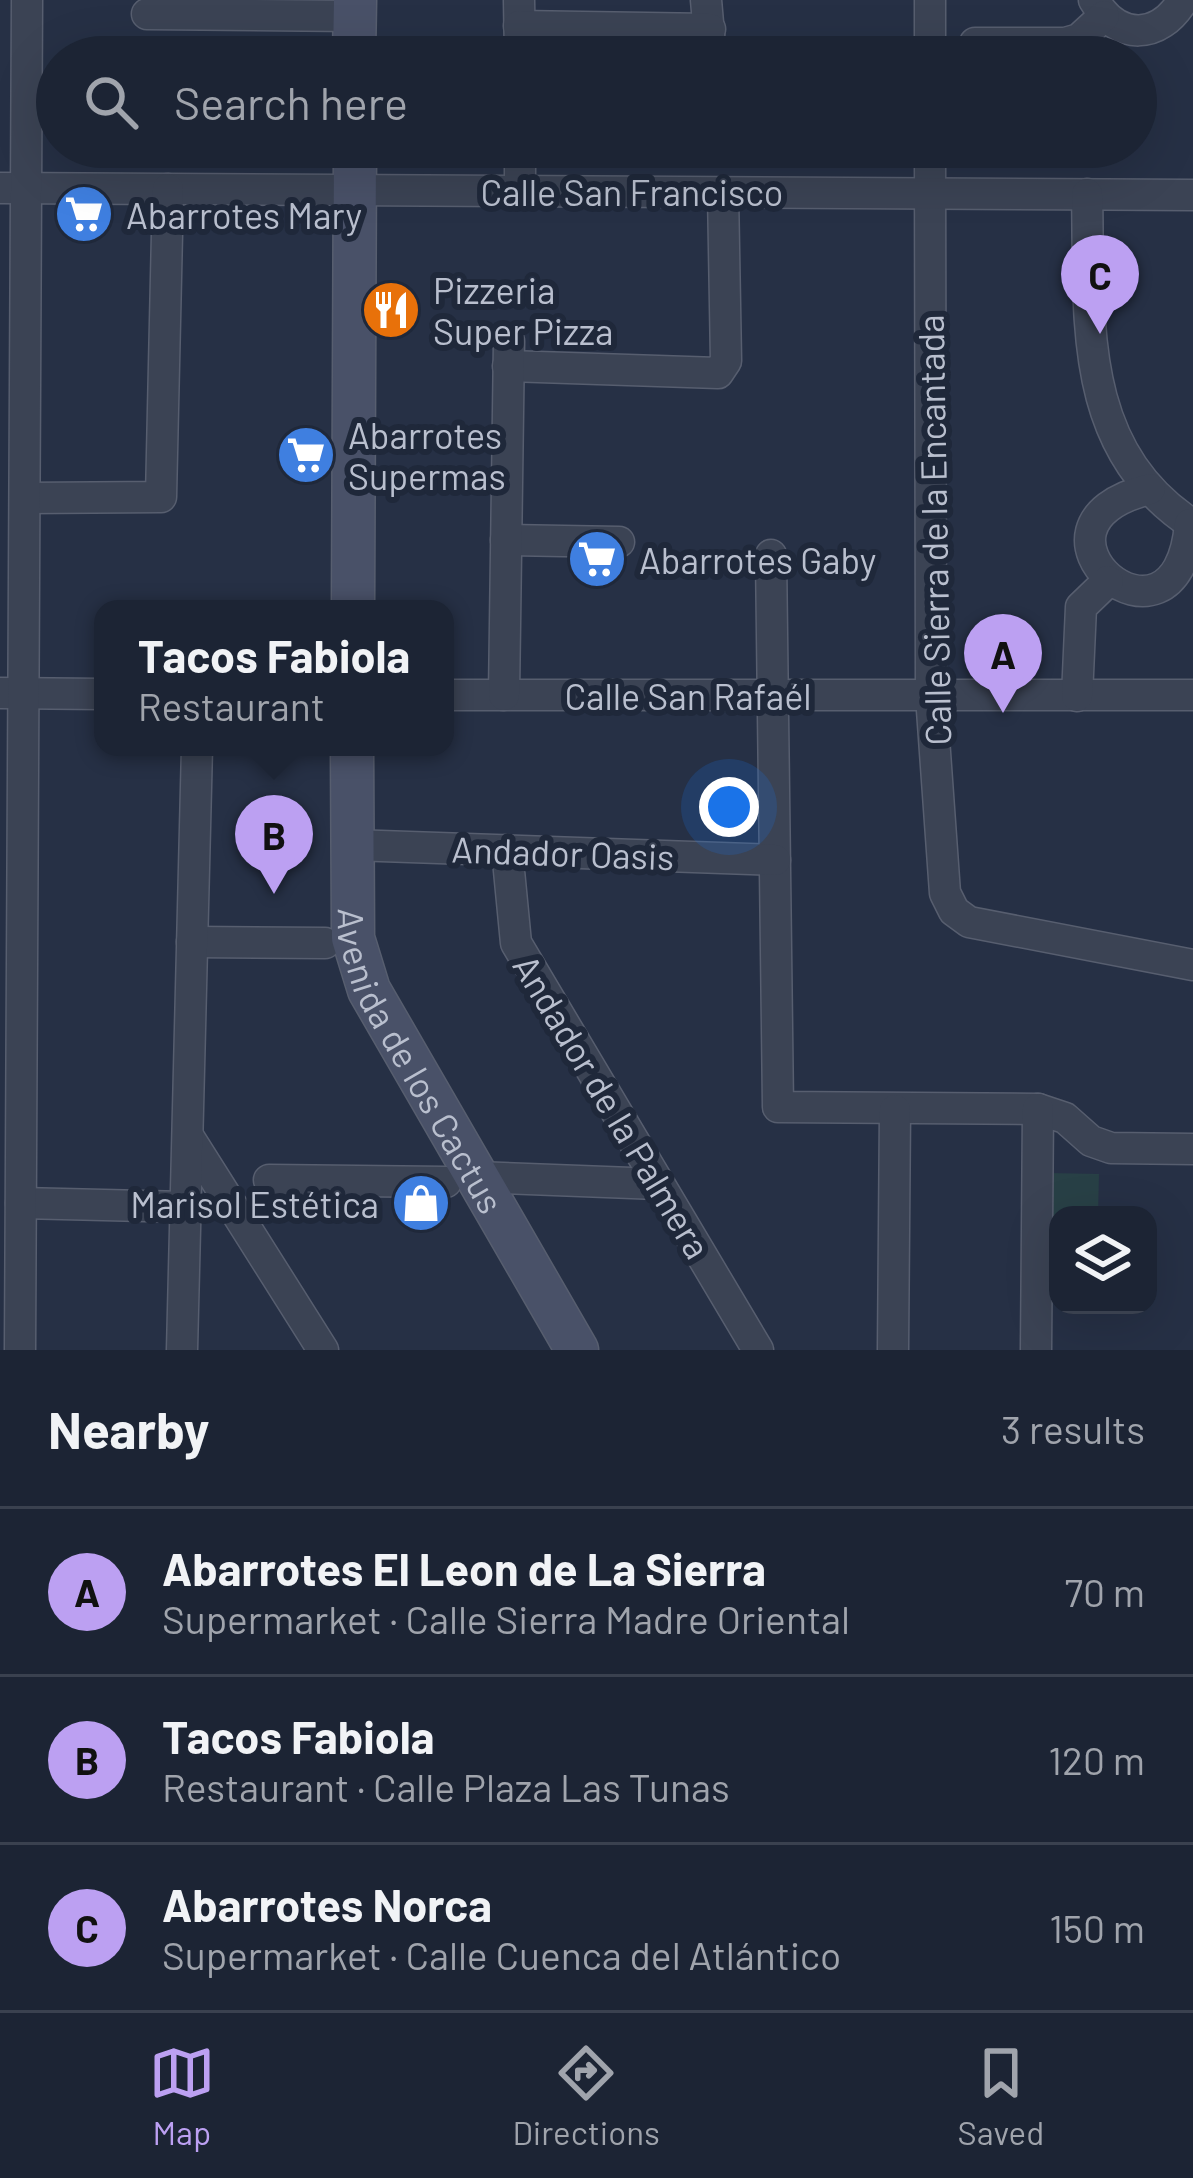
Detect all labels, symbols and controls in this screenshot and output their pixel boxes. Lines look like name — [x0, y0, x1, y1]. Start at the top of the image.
search box — [36, 36, 1157, 168]
icon: search — [78, 69, 144, 135]
text: Search here — [174, 75, 408, 129]
street label: Calle San Francisco — [481, 170, 783, 213]
supermarket icon: Abarrotes Mary — [53, 183, 115, 245]
place label: Abarrotes Mary — [126, 193, 362, 236]
pin: C — [1061, 235, 1139, 334]
place label: Pizzeria Super Pizza — [433, 268, 613, 352]
restaurant icon: Pizzeria Super Pizza — [360, 279, 422, 341]
street label: Calle Sierra de la Encantada — [908, 314, 958, 746]
place label: Abarrotes Supermas — [348, 413, 506, 497]
supermarket icon: Abarrotes Supermas — [275, 424, 337, 486]
supermarket icon: Abarrotes Gaby — [566, 528, 628, 590]
place label: Abarrotes Gaby — [639, 538, 876, 581]
popup — [94, 600, 454, 756]
pin: A — [964, 614, 1042, 713]
text: Tacos Fabiola — [138, 628, 410, 682]
street label: Calle San Rafaél — [564, 674, 812, 717]
text: Restaurant — [138, 682, 325, 729]
your location — [699, 777, 759, 837]
pin: B — [235, 795, 313, 894]
street label: Andador Oasis — [451, 827, 675, 877]
street label: Avenida de los Cactus — [331, 908, 514, 1220]
street label: Andador de la Palmera — [505, 946, 721, 1266]
shop icon: Marisol Estética — [390, 1172, 452, 1234]
place label: Marisol Estética — [130, 1182, 379, 1225]
map controls — [1049, 1206, 1157, 1314]
button: layers — [1049, 1206, 1157, 1314]
text: Nearby — [48, 1398, 209, 1459]
text: 3 results — [1001, 1405, 1145, 1452]
text: Abarrotes El Leon de La Sierra — [162, 1541, 766, 1595]
text: A — [74, 1568, 100, 1615]
text: 70 m — [1064, 1568, 1145, 1615]
text: Supermarket · Calle Sierra Madre Oriental — [162, 1595, 850, 1642]
text: Tacos Fabiola — [162, 1709, 435, 1763]
text: B — [75, 1736, 99, 1783]
text: 120 m — [1048, 1736, 1145, 1783]
text: Restaurant · Calle Plaza Las Tunas — [162, 1763, 730, 1810]
text: Abarrotes Norca — [162, 1877, 492, 1931]
text: C — [75, 1904, 99, 1951]
text: 150 m — [1049, 1904, 1145, 1951]
text: Supermarket · Calle Cuenca del Atlántico — [162, 1931, 841, 1978]
tab: Map — [149, 2040, 215, 2152]
tab: Directions — [512, 2040, 660, 2152]
tab: Saved — [958, 2040, 1044, 2152]

